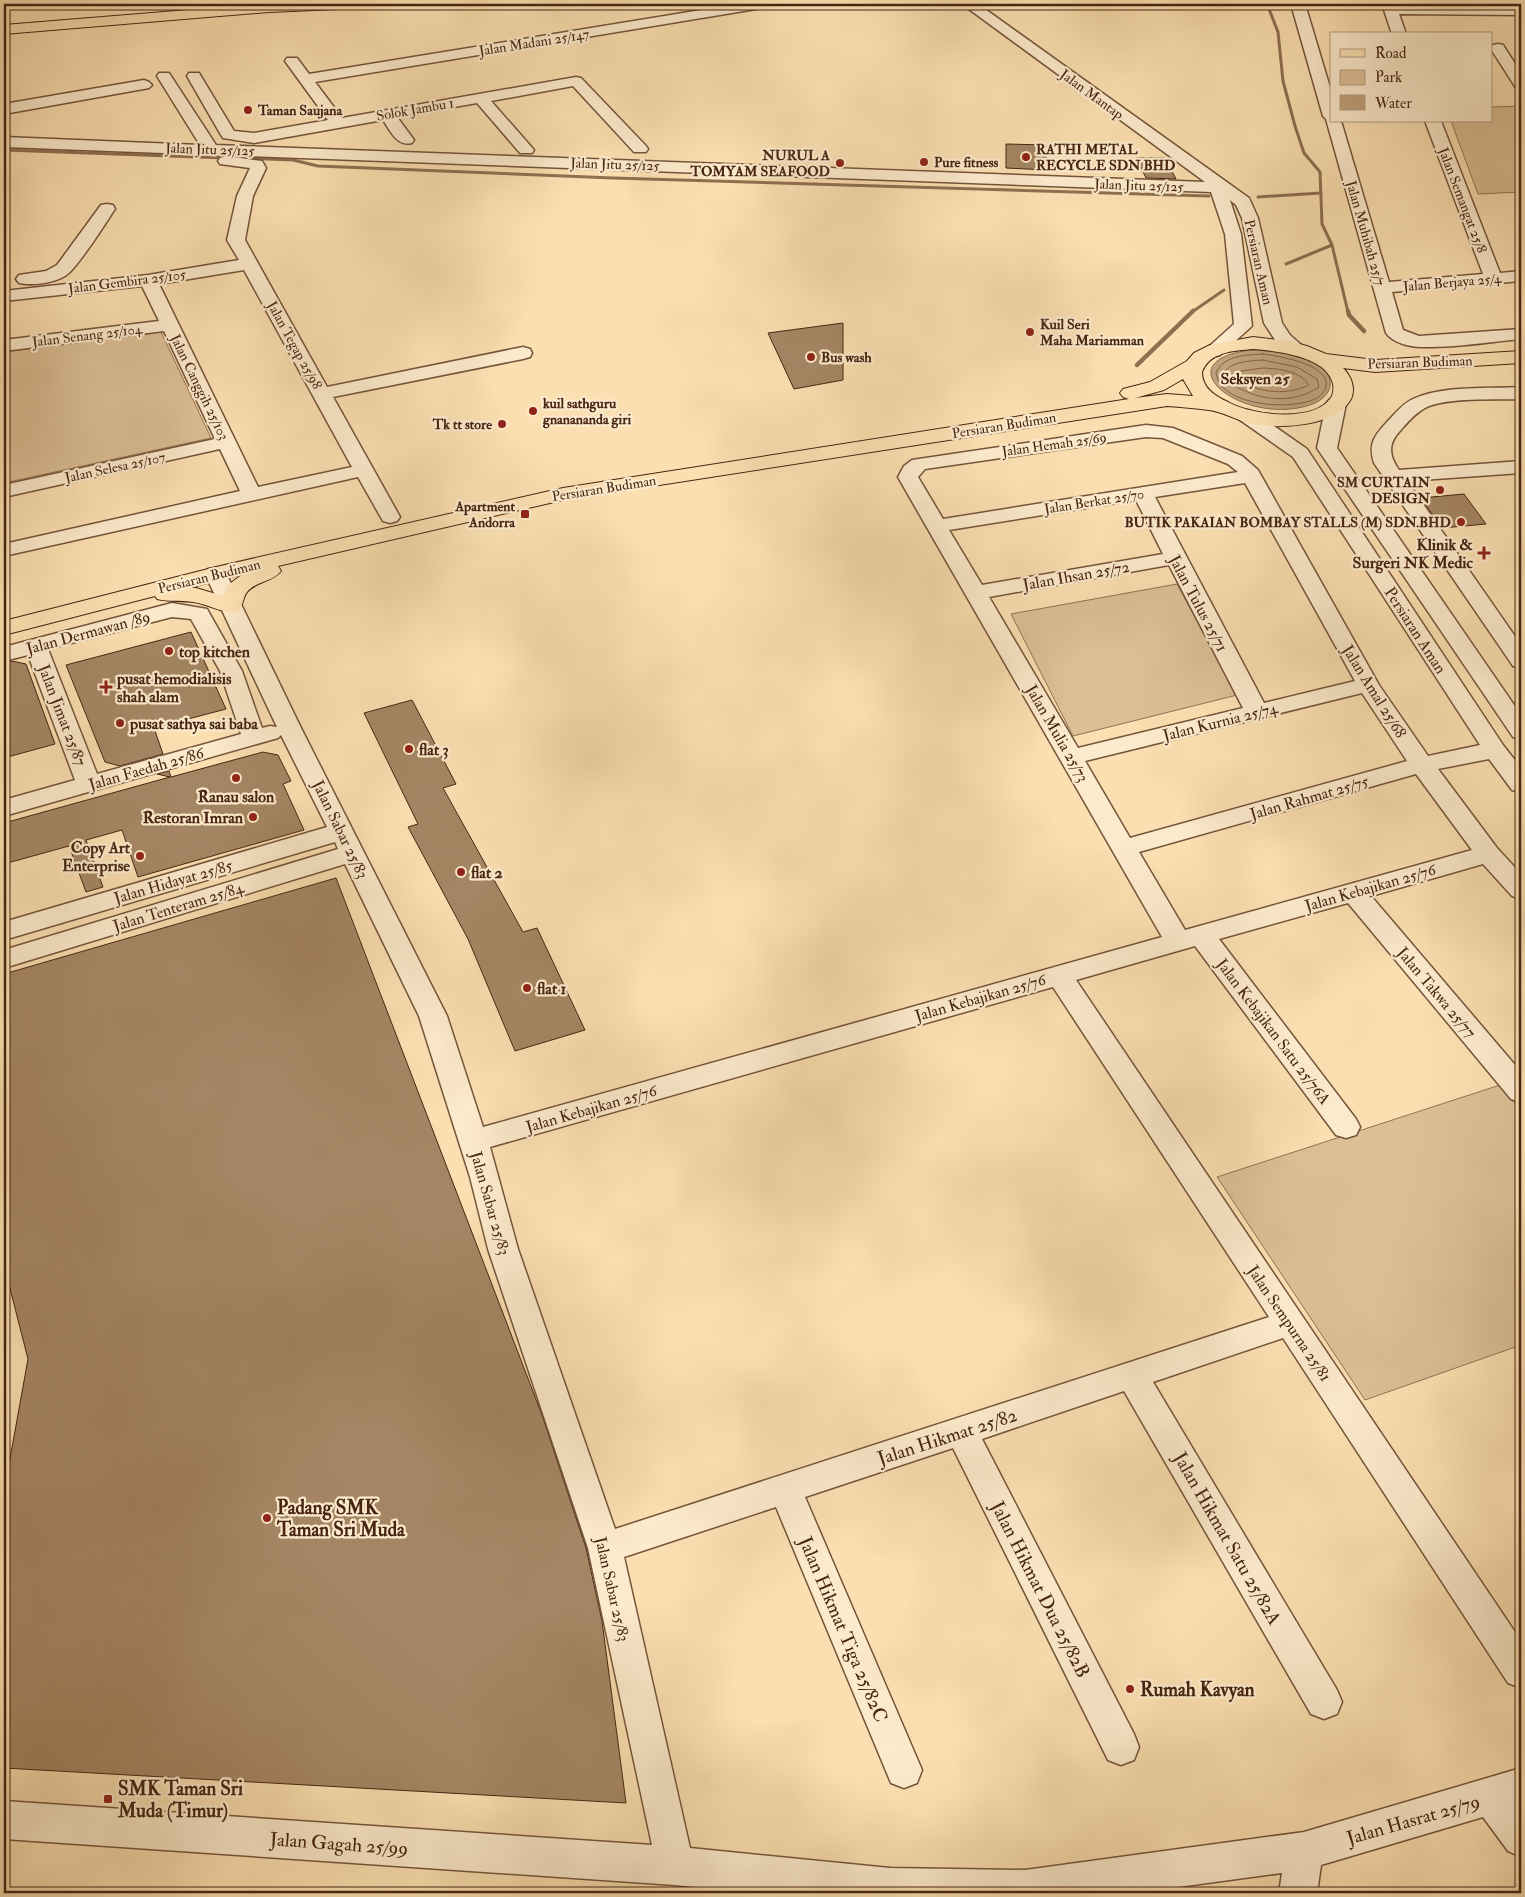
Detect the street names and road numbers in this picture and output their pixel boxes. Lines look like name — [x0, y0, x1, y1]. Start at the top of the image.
street label: Jalan Madani 25/147 — [477, 25, 591, 60]
street label: Jalan Mantap — [1055, 65, 1127, 124]
street label: Solok Jambu 1 — [375, 94, 455, 125]
street label: Jalan Jitu 25/125 — [164, 139, 256, 160]
street label: Jalan Semangat 25/8 — [1434, 144, 1491, 256]
street label: Jalan Jitu 25/125 — [569, 154, 661, 175]
street label: Jalan Jitu 25/125 — [1093, 175, 1185, 196]
street label: Jalan Muhibah 25/7 — [1342, 178, 1389, 288]
street label: Persiaran Aman — [1240, 218, 1277, 306]
street label: Jalan Gembira 25/105 — [66, 266, 188, 297]
street label: Jalan Berjaya 25/4 — [1401, 270, 1503, 296]
street label: Jalan Tegap 25/98 — [262, 297, 326, 393]
street label: Jalan Senang 25/104 — [30, 320, 144, 351]
street label: Jalan Canggih 25/103 — [166, 331, 233, 443]
street label: Persiaran Budiman — [1367, 352, 1473, 373]
street label: Persiaran Budiman — [951, 409, 1057, 442]
street label: Jalan Hemah 25/69 — [1000, 429, 1108, 460]
street label: Jalan Selesa 25/107 — [62, 448, 167, 487]
street label: Persiaran Budiman — [551, 472, 657, 505]
street label: Jalan Berkat 25/70 — [1042, 485, 1145, 518]
street label: Jalan Tulus 25/71 — [1163, 551, 1232, 656]
street label: Persiaran Budiman — [156, 556, 262, 597]
street label: Jalan Ihsan 25/72 — [1020, 557, 1131, 596]
street label: Persiaran Aman — [1380, 583, 1451, 678]
street label: Jalan Dermawan /89 — [23, 607, 153, 660]
street label: Jalan Amal 25/68 — [1336, 640, 1411, 743]
street label: Jalan Jimat 25/87 — [32, 661, 91, 770]
street label: Jalan Mulia 25/73 — [1020, 680, 1093, 786]
street label: Jalan Kurnia 25/74 — [1160, 698, 1281, 747]
street label: Jalan Faedah 25/86 — [85, 743, 207, 796]
street label: Jalan Rahmat 25/75 — [1247, 771, 1371, 826]
street label: Jalan Sabar 25/83 — [306, 776, 373, 882]
street label: Jalan Hidayat 25/85 — [111, 855, 235, 910]
street label: Jalan Kebajikan 25/76 — [1302, 859, 1439, 917]
street label: Jalan Tenteram 25/84 — [110, 877, 248, 938]
street label: Jalan Takwa 25/77 — [1391, 942, 1481, 1043]
street label: Jalan Kebajikan Satu 25/76A — [1210, 954, 1335, 1109]
street label: Jalan Kebajikan 25/76 — [912, 969, 1049, 1027]
street label: Jalan Kebajikan 25/76 — [523, 1080, 660, 1138]
street label: Jalan Sabar 25/83 — [464, 1148, 514, 1258]
street label: Jalan Sempurna 25/81 — [1241, 1261, 1335, 1386]
street label: Jalan Hikmat 25/82 — [874, 1403, 1020, 1471]
street label: Jalan Hikmat Satu 25/82A — [1167, 1447, 1286, 1629]
street label: Jalan Hikmat Dua 25/82B — [985, 1496, 1095, 1682]
street label: Jalan Hikmat Tiga 25/82C — [793, 1532, 893, 1726]
street label: Jalan Sabar 25/83 — [589, 1534, 634, 1644]
street label: Jalan Hasrat 25/79 — [1343, 1789, 1483, 1851]
street label: Jalan Gagah 25/99 — [268, 1827, 409, 1861]

